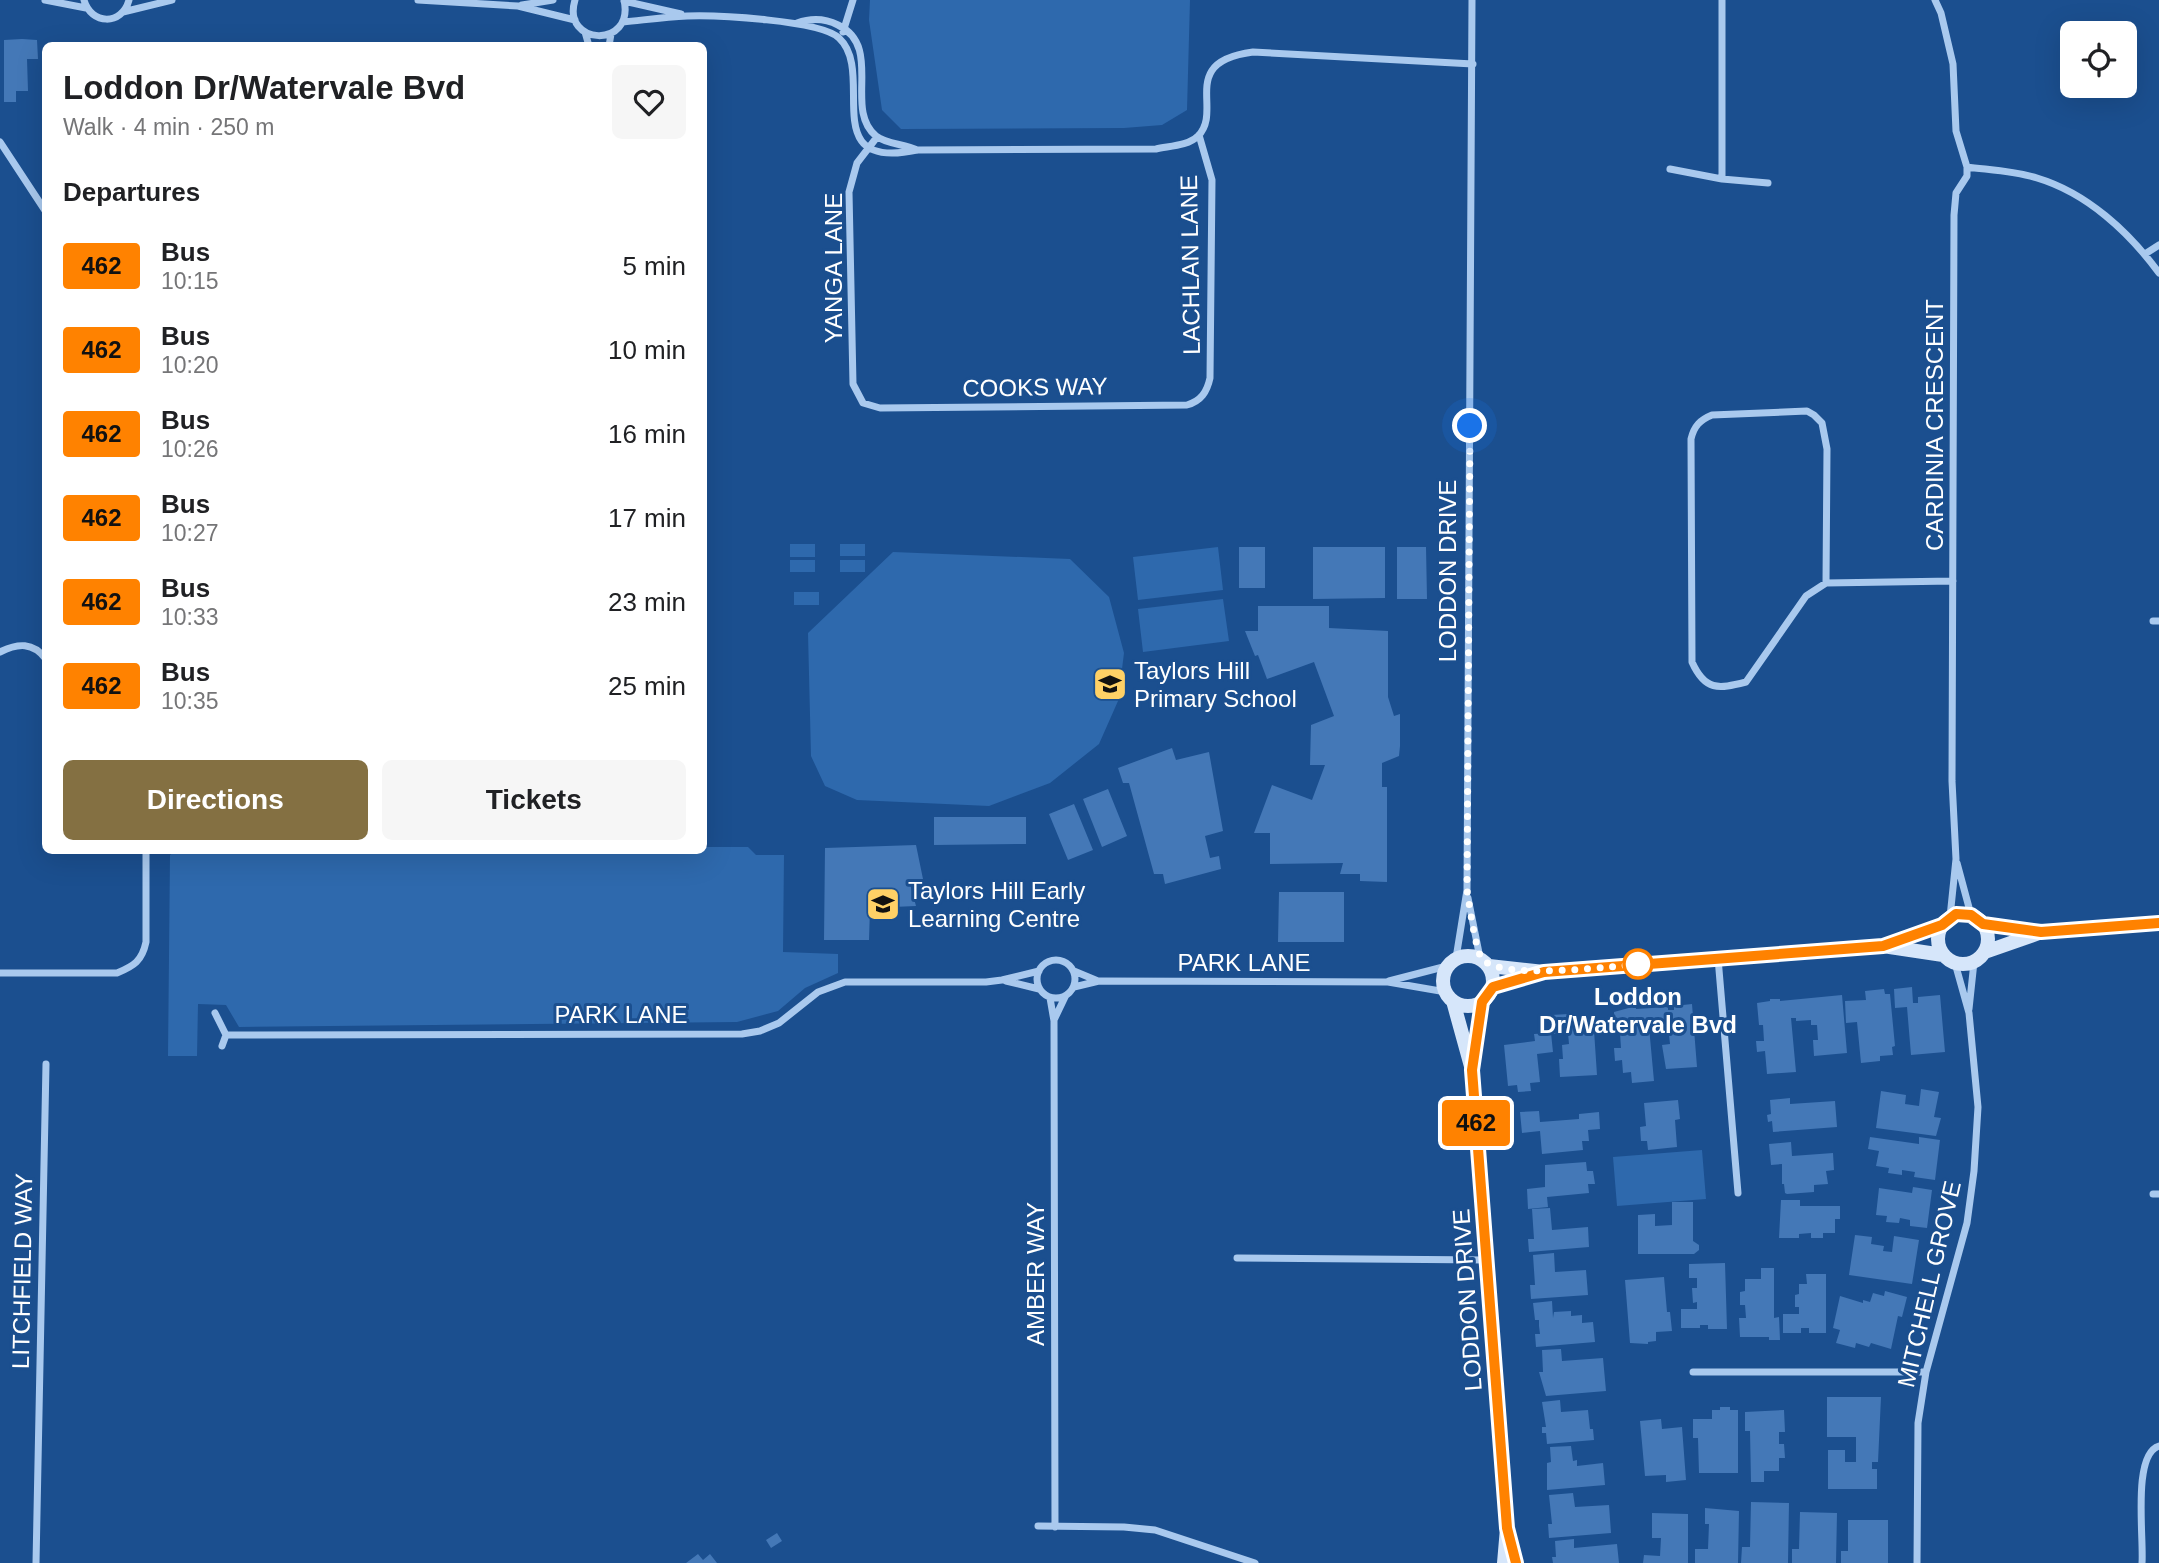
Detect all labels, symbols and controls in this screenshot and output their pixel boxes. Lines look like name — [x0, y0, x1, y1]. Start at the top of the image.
map controls — [2060, 21, 2137, 98]
button: locate — [2060, 21, 2137, 98]
button: heart — [612, 65, 686, 139]
text: Loddon Dr/Watervale Bvd — [63, 69, 465, 106]
text: Walk · 4 min · 250 m — [63, 114, 274, 140]
street label: LACHLAN LANE — [1175, 175, 1205, 355]
text: Departures — [63, 177, 200, 207]
street label: YANGA LANE — [820, 193, 847, 343]
text: Bus — [161, 237, 210, 267]
text: 5 min — [622, 251, 686, 281]
text: 462 — [81, 252, 122, 279]
text: 10:15 — [161, 268, 219, 294]
street label: CARDINIA CRESCENT — [1921, 299, 1948, 551]
text: Bus — [161, 321, 210, 351]
text: 10 min — [608, 335, 686, 365]
text: 462 — [81, 336, 122, 363]
text: 10:20 — [161, 352, 219, 378]
street label: COOKS WAY — [962, 372, 1108, 402]
text: Bus — [161, 405, 210, 435]
your location — [1452, 408, 1487, 443]
text: 16 min — [608, 419, 686, 449]
text: 462 — [81, 420, 122, 447]
text: 10:26 — [161, 436, 219, 462]
street label: LODDON DRIVE — [1434, 480, 1461, 662]
text: Bus — [161, 489, 210, 519]
text: 17 min — [608, 503, 686, 533]
text: 462 — [81, 504, 122, 531]
text: 10:27 — [161, 520, 219, 546]
text: Bus — [161, 573, 210, 603]
text: 23 min — [608, 587, 686, 617]
text: 462 — [81, 588, 122, 615]
text: 10:33 — [161, 604, 219, 630]
text: Bus — [161, 657, 210, 687]
place label: Taylors Hill Primary School — [1134, 657, 1297, 712]
school or university icon: Taylors Hill Primary School — [1091, 665, 1129, 703]
text: 25 min — [608, 671, 686, 701]
text: 462 — [81, 672, 122, 699]
text: 10:35 — [161, 688, 219, 714]
button: Directions — [63, 760, 368, 840]
button: Tickets — [382, 760, 686, 840]
place label: Taylors Hill Early Learning Centre — [908, 877, 1085, 932]
school or university icon: Taylors Hill Early Learning Centre — [864, 885, 902, 923]
street label: PARK LANE — [1178, 949, 1310, 976]
marker: Loddon Dr/Watervale Bvd — [1623, 949, 1653, 979]
place label: Loddon Dr/Watervale Bvd — [1539, 983, 1737, 1038]
street label: PARK LANE — [555, 1001, 687, 1028]
line badge: 462 — [1436, 1100, 1516, 1146]
text: 462 — [1456, 1109, 1496, 1136]
street label: LITCHFIELD WAY — [7, 1173, 37, 1369]
street label: MITCHELL GROVE — [1892, 1178, 1966, 1390]
street label: AMBER WAY — [1022, 1202, 1049, 1346]
street label: LODDON DRIVE — [1447, 1208, 1487, 1392]

